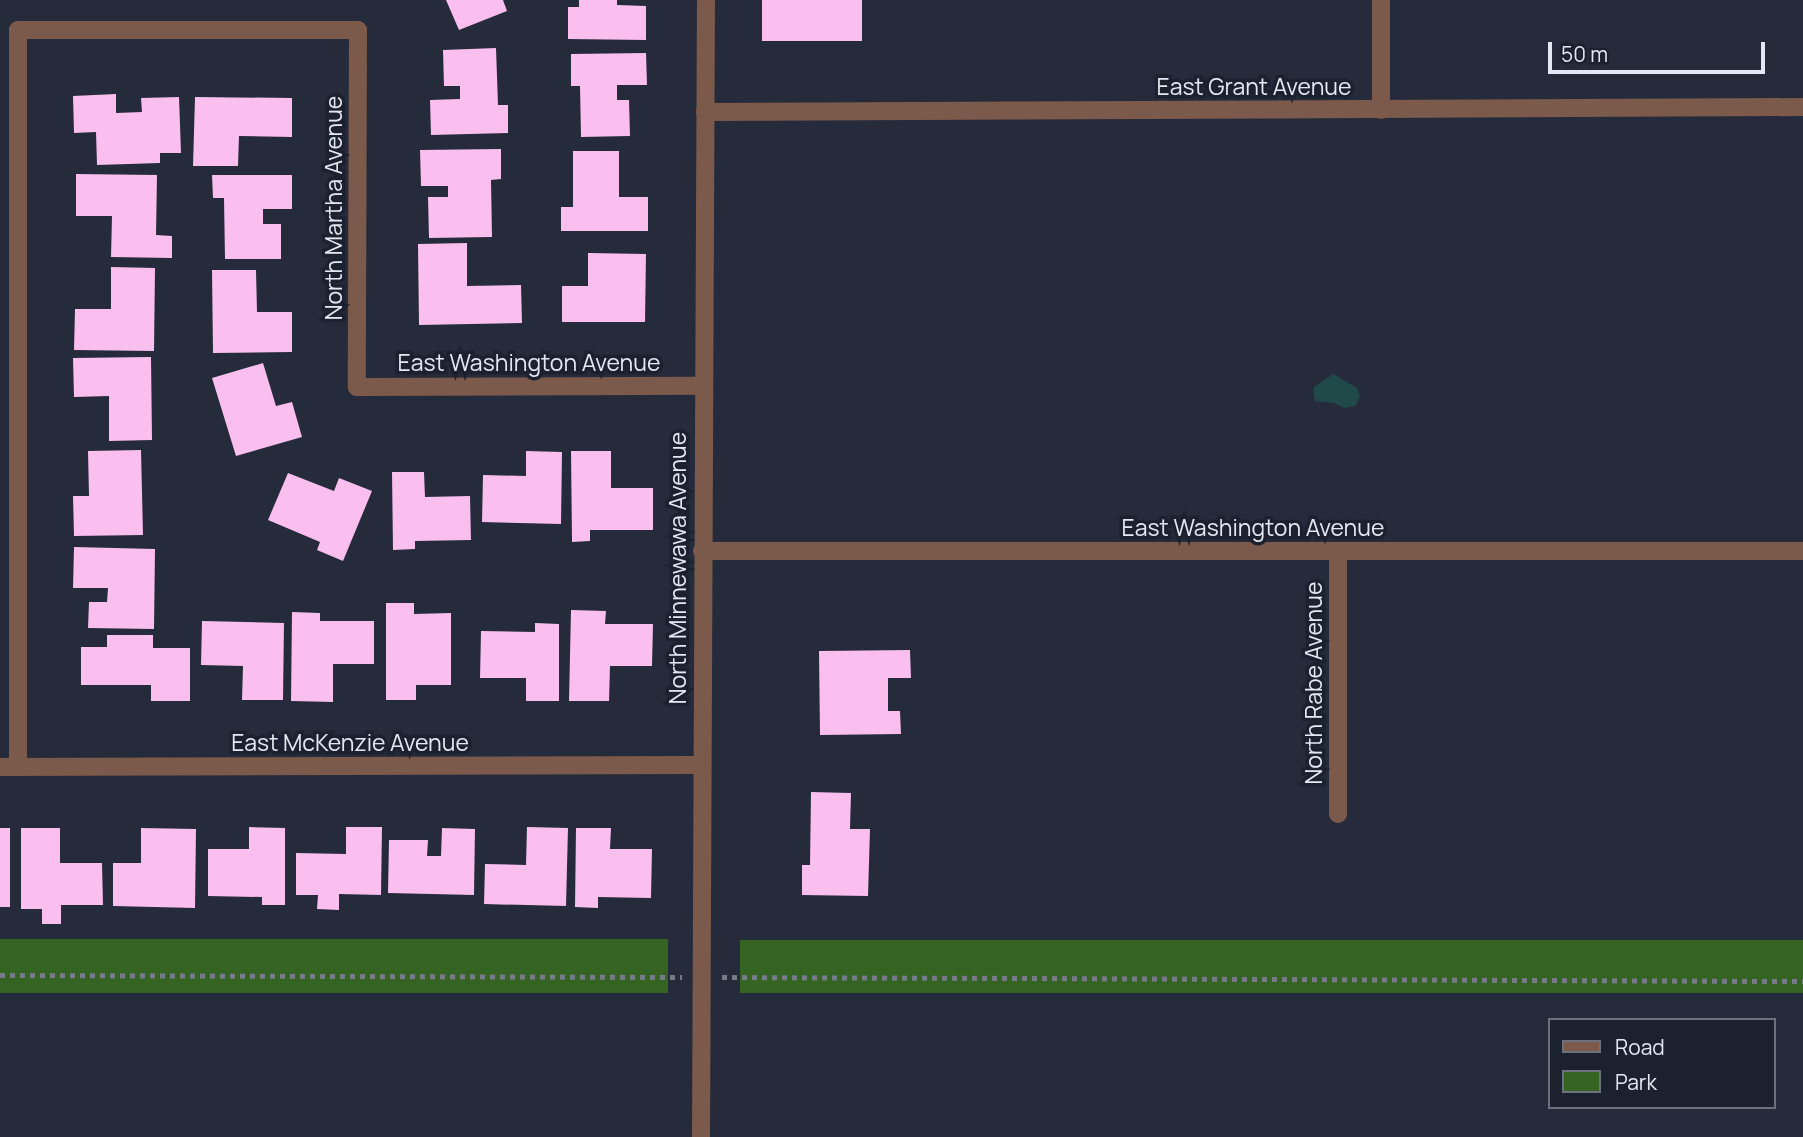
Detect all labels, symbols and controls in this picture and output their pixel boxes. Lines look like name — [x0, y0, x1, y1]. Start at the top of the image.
scale bar — [1551, 28, 1768, 72]
text: 50 m — [1561, 40, 1608, 68]
street label: East Grant Avenue — [1157, 72, 1351, 100]
street label: North Martha Avenue — [319, 96, 347, 320]
street label: East Washington Avenue — [398, 348, 660, 376]
street label: North Minnewawa Avenue — [663, 432, 691, 704]
street label: East Washington Avenue — [1122, 513, 1384, 541]
street label: North Rabe Avenue — [1299, 582, 1327, 784]
street label: East McKenzie Avenue — [231, 728, 469, 756]
legend — [1548, 1018, 1775, 1109]
text: Road — [1615, 1033, 1665, 1061]
text: Park — [1615, 1068, 1657, 1096]

